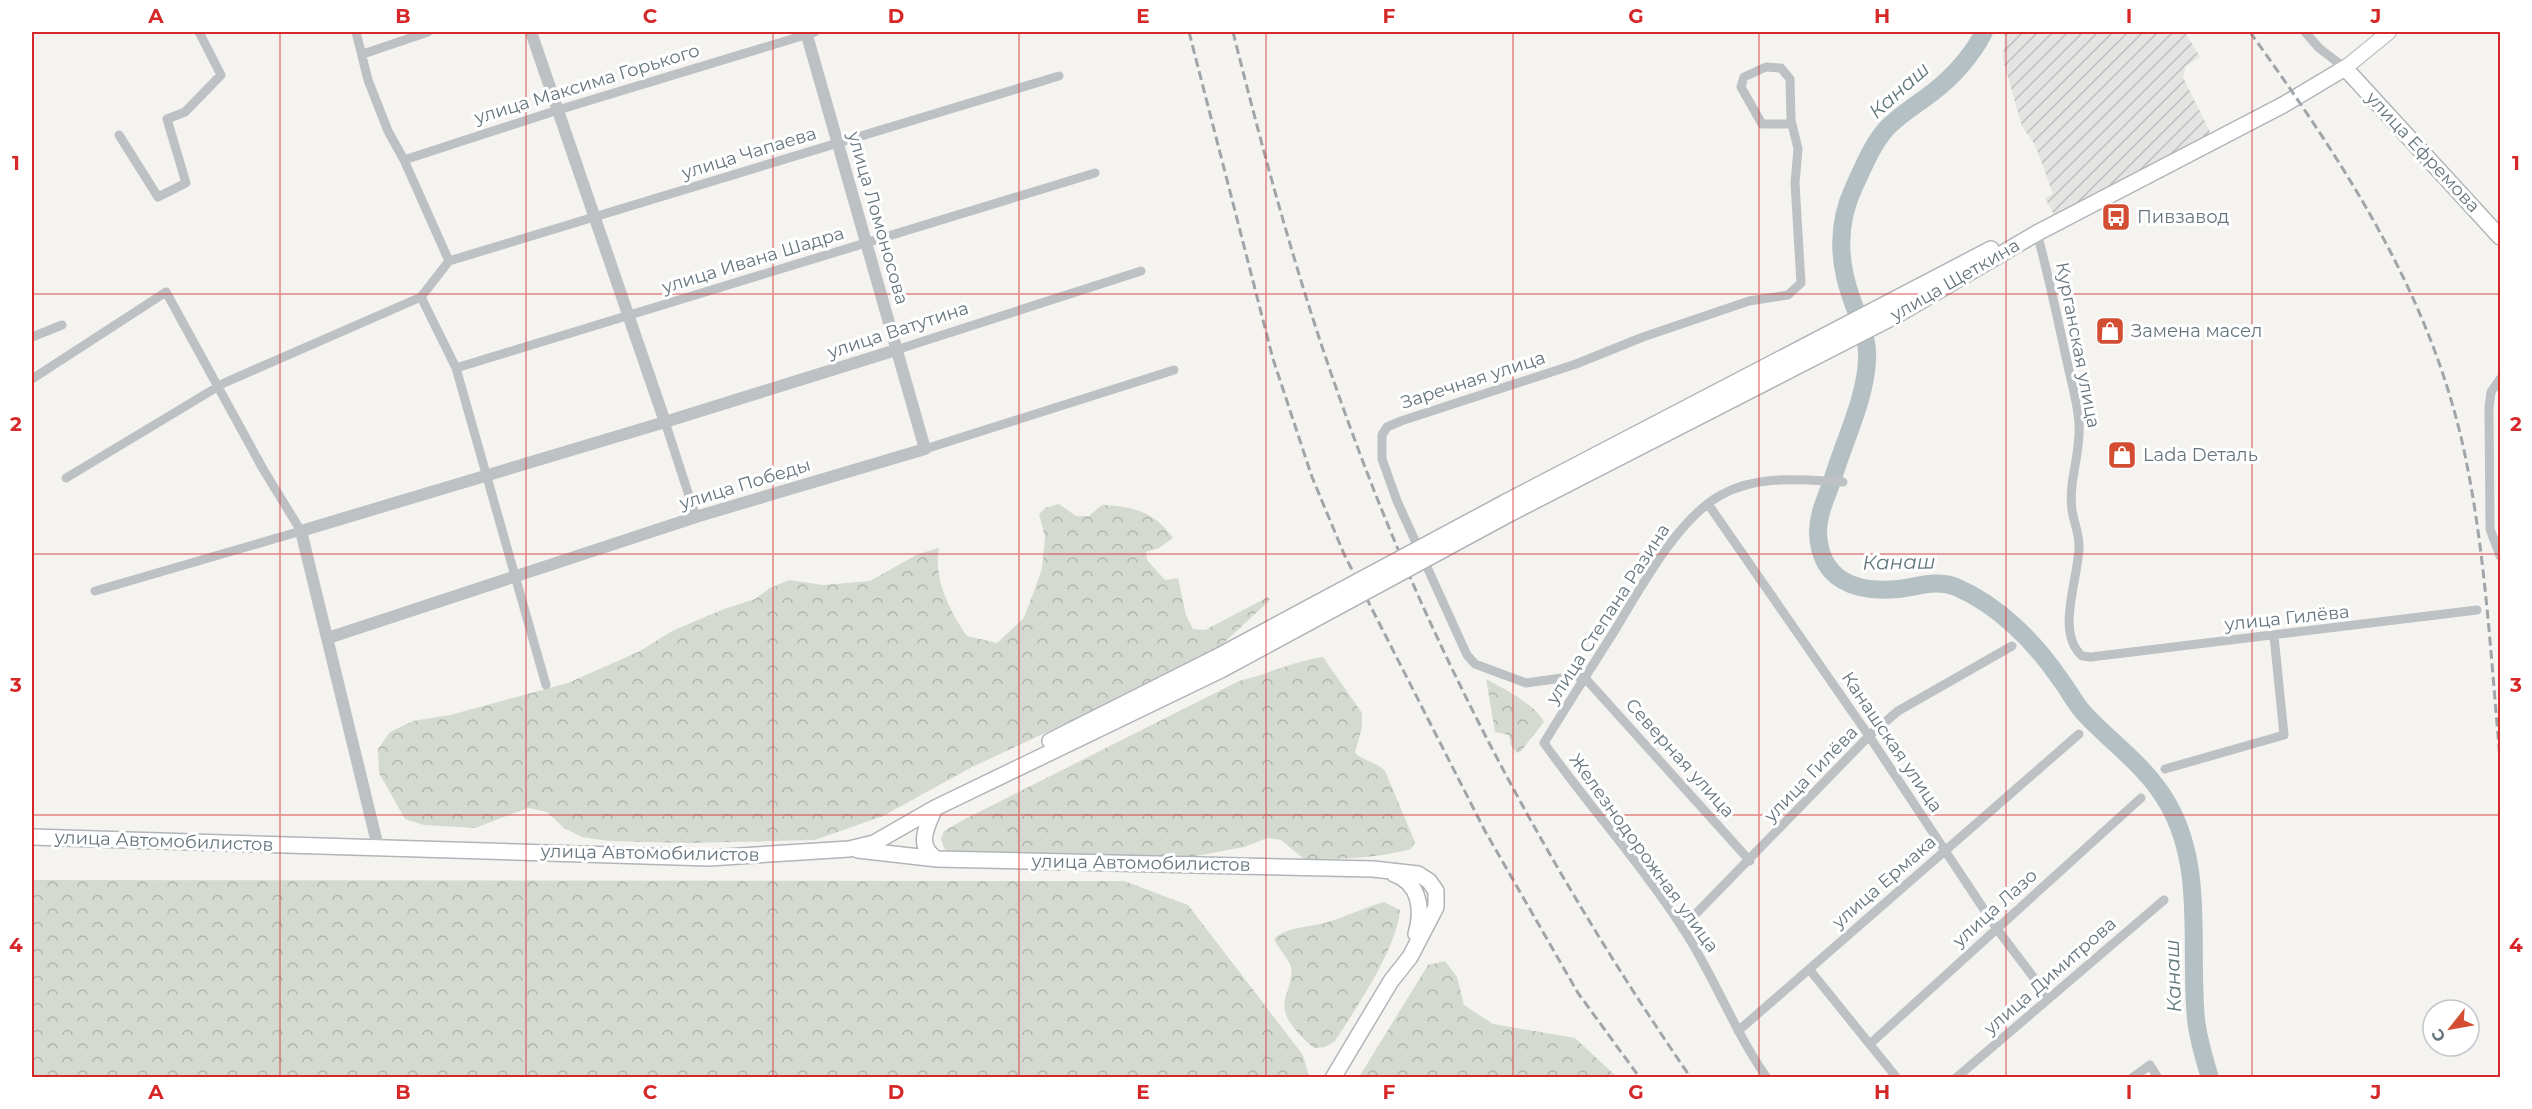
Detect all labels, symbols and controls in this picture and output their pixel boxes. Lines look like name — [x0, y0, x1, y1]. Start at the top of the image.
text: A — [147, 4, 164, 28]
text: B — [395, 4, 411, 28]
text: C — [643, 4, 658, 28]
text: D — [888, 4, 904, 28]
text: E — [1136, 4, 1150, 28]
text: F — [1383, 4, 1396, 28]
text: G — [1628, 4, 1644, 28]
text: H — [1874, 4, 1890, 28]
text: I — [2126, 4, 2132, 28]
text: J — [2370, 4, 2381, 28]
street label: улица Максима Горького — [471, 39, 702, 129]
water label: Канаш — [1864, 57, 1934, 123]
street label: улица Ефремова — [2361, 86, 2485, 217]
street label: улица Чапаева — [678, 122, 819, 184]
street label: улица Ломоносова — [843, 128, 913, 307]
text: 1 — [12, 151, 20, 175]
text: 1 — [2512, 151, 2520, 175]
bus stop icon: Пивзавод — [2100, 201, 2132, 233]
place label: Пивзавод — [2137, 206, 2230, 228]
street label: улица Ивана Шадра — [658, 222, 847, 298]
street label: улица Щеткина — [1886, 234, 2023, 326]
street label: Курганская улица — [2051, 260, 2105, 430]
street label: улица Ватутина — [824, 297, 971, 363]
shop icon: Замена масел — [2094, 315, 2126, 347]
place label: Замена масел — [2131, 320, 2262, 342]
street label: Заречная улица — [1398, 346, 1548, 414]
text: 2 — [10, 412, 22, 436]
text: 2 — [2510, 412, 2522, 436]
shop icon: Lada Dеталь — [2106, 439, 2138, 471]
place label: Lada Dеталь — [2143, 444, 2258, 466]
street label: улица Победы — [676, 454, 813, 515]
street label: улица Степана Разина — [1541, 520, 1675, 709]
water label: Канаш — [1862, 549, 1936, 575]
street label: улица Гилёва — [2223, 601, 2350, 636]
street label: Канашская улица — [1837, 667, 1947, 817]
text: 3 — [9, 673, 22, 697]
text: 3 — [2509, 673, 2522, 697]
street label: Северная улица — [1621, 694, 1739, 822]
street label: улица Гилёва — [1759, 721, 1862, 827]
street label: Железнодорожная улица — [1564, 749, 1724, 957]
street label: улица Автомобилистов — [53, 826, 274, 856]
street label: улица Ермака — [1827, 831, 1941, 934]
street label: улица Автомобилистов — [539, 840, 760, 866]
street label: улица Автомобилистов — [1030, 850, 1251, 876]
street label: улица Лазо — [1947, 864, 2042, 953]
street label: улица Димитрова — [1979, 913, 2121, 1040]
text: 4 — [9, 933, 23, 957]
text: 4 — [2509, 933, 2523, 957]
water label: Канаш — [2160, 939, 2186, 1013]
north arrow — [2421, 998, 2481, 1058]
text: С — [2427, 1025, 2450, 1045]
text: A — [147, 1080, 164, 1104]
text: B — [395, 1080, 411, 1104]
text: C — [643, 1080, 658, 1104]
text: D — [888, 1080, 904, 1104]
text: E — [1136, 1080, 1150, 1104]
text: F — [1383, 1080, 1396, 1104]
text: G — [1628, 1080, 1644, 1104]
text: H — [1874, 1080, 1890, 1104]
text: I — [2126, 1080, 2132, 1104]
text: J — [2370, 1080, 2381, 1104]

